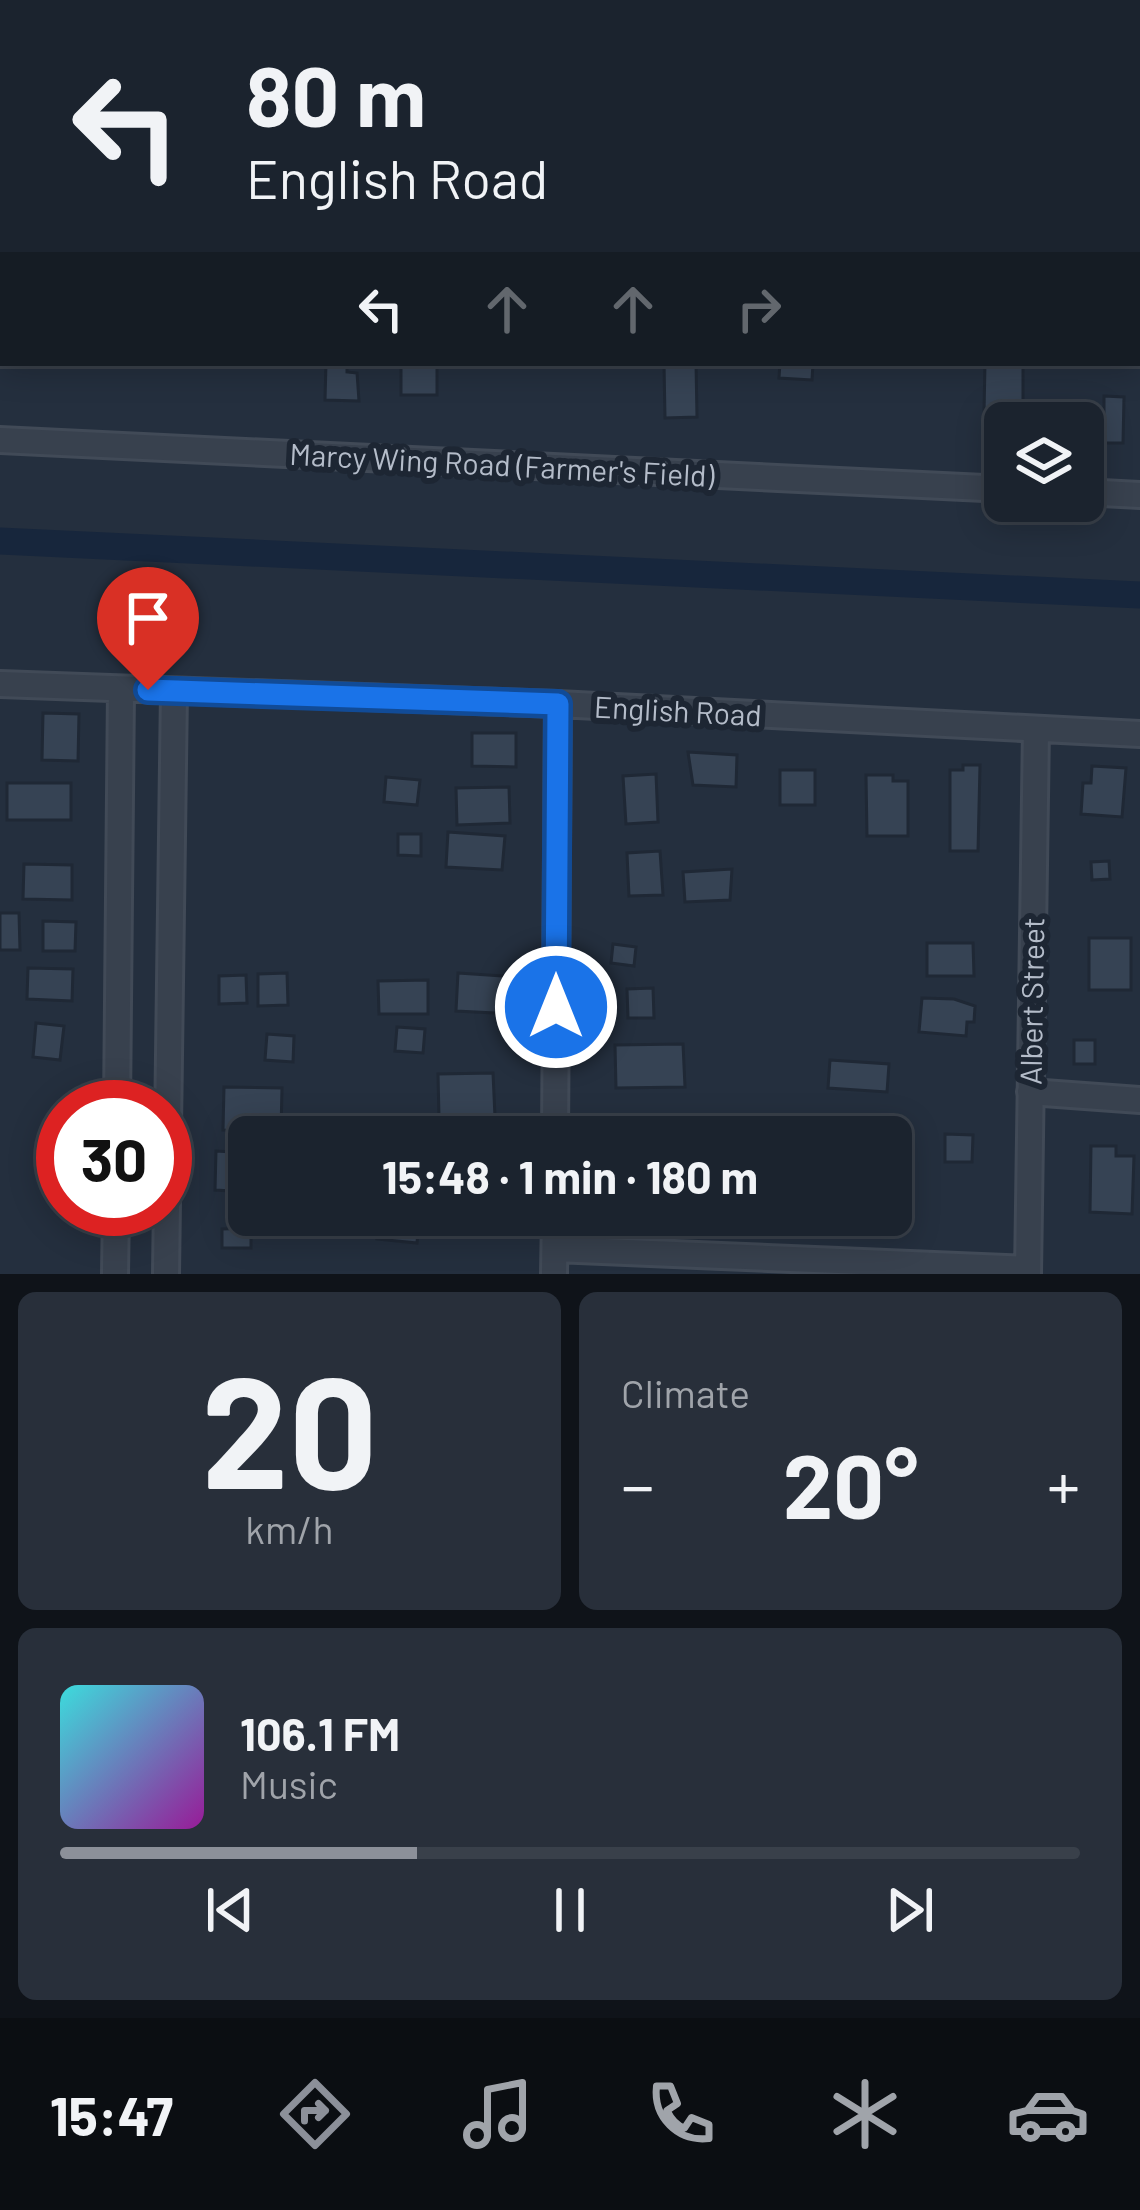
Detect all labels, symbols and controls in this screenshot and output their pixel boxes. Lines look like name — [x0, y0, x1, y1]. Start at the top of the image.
text: 80 m — [246, 43, 426, 144]
icon: left — [48, 48, 204, 204]
text: English Road — [246, 145, 548, 210]
icon: left — [348, 276, 414, 342]
icon: ahead — [474, 276, 540, 342]
icon: ahead — [600, 276, 666, 342]
icon: right — [726, 276, 792, 342]
map controls — [984, 402, 1104, 522]
button: layers — [984, 402, 1104, 522]
street label: Marcy Wing Road (Farmer's Field) — [289, 435, 715, 493]
pin — [97, 567, 199, 690]
icon: arrive — [115, 585, 181, 651]
street label: English Road — [593, 688, 763, 732]
street label: Albert Street — [1012, 917, 1050, 1085]
position arrow — [493, 944, 619, 1070]
speed limit sign: 30 — [36, 1080, 192, 1236]
text: 15:48 · 1 min · 180 m — [382, 1149, 758, 1203]
text: 20 — [201, 1333, 378, 1520]
text: Climate — [621, 1369, 750, 1416]
text: 20° — [783, 1429, 918, 1537]
text: − — [621, 1444, 654, 1523]
text: + — [1047, 1444, 1080, 1523]
text: km/h — [245, 1505, 334, 1552]
text: 106.1 FM — [240, 1706, 400, 1760]
text: Music — [240, 1760, 338, 1807]
icon: previous — [197, 1877, 263, 1943]
icon: pause — [537, 1877, 603, 1943]
icon: next — [877, 1877, 943, 1943]
icon: directions — [273, 2072, 357, 2156]
icon: music — [456, 2072, 540, 2156]
icon: phone — [639, 2072, 723, 2156]
icon: climate — [823, 2072, 907, 2156]
icon: car — [1006, 2072, 1090, 2156]
text: 15:47 — [50, 2082, 173, 2147]

